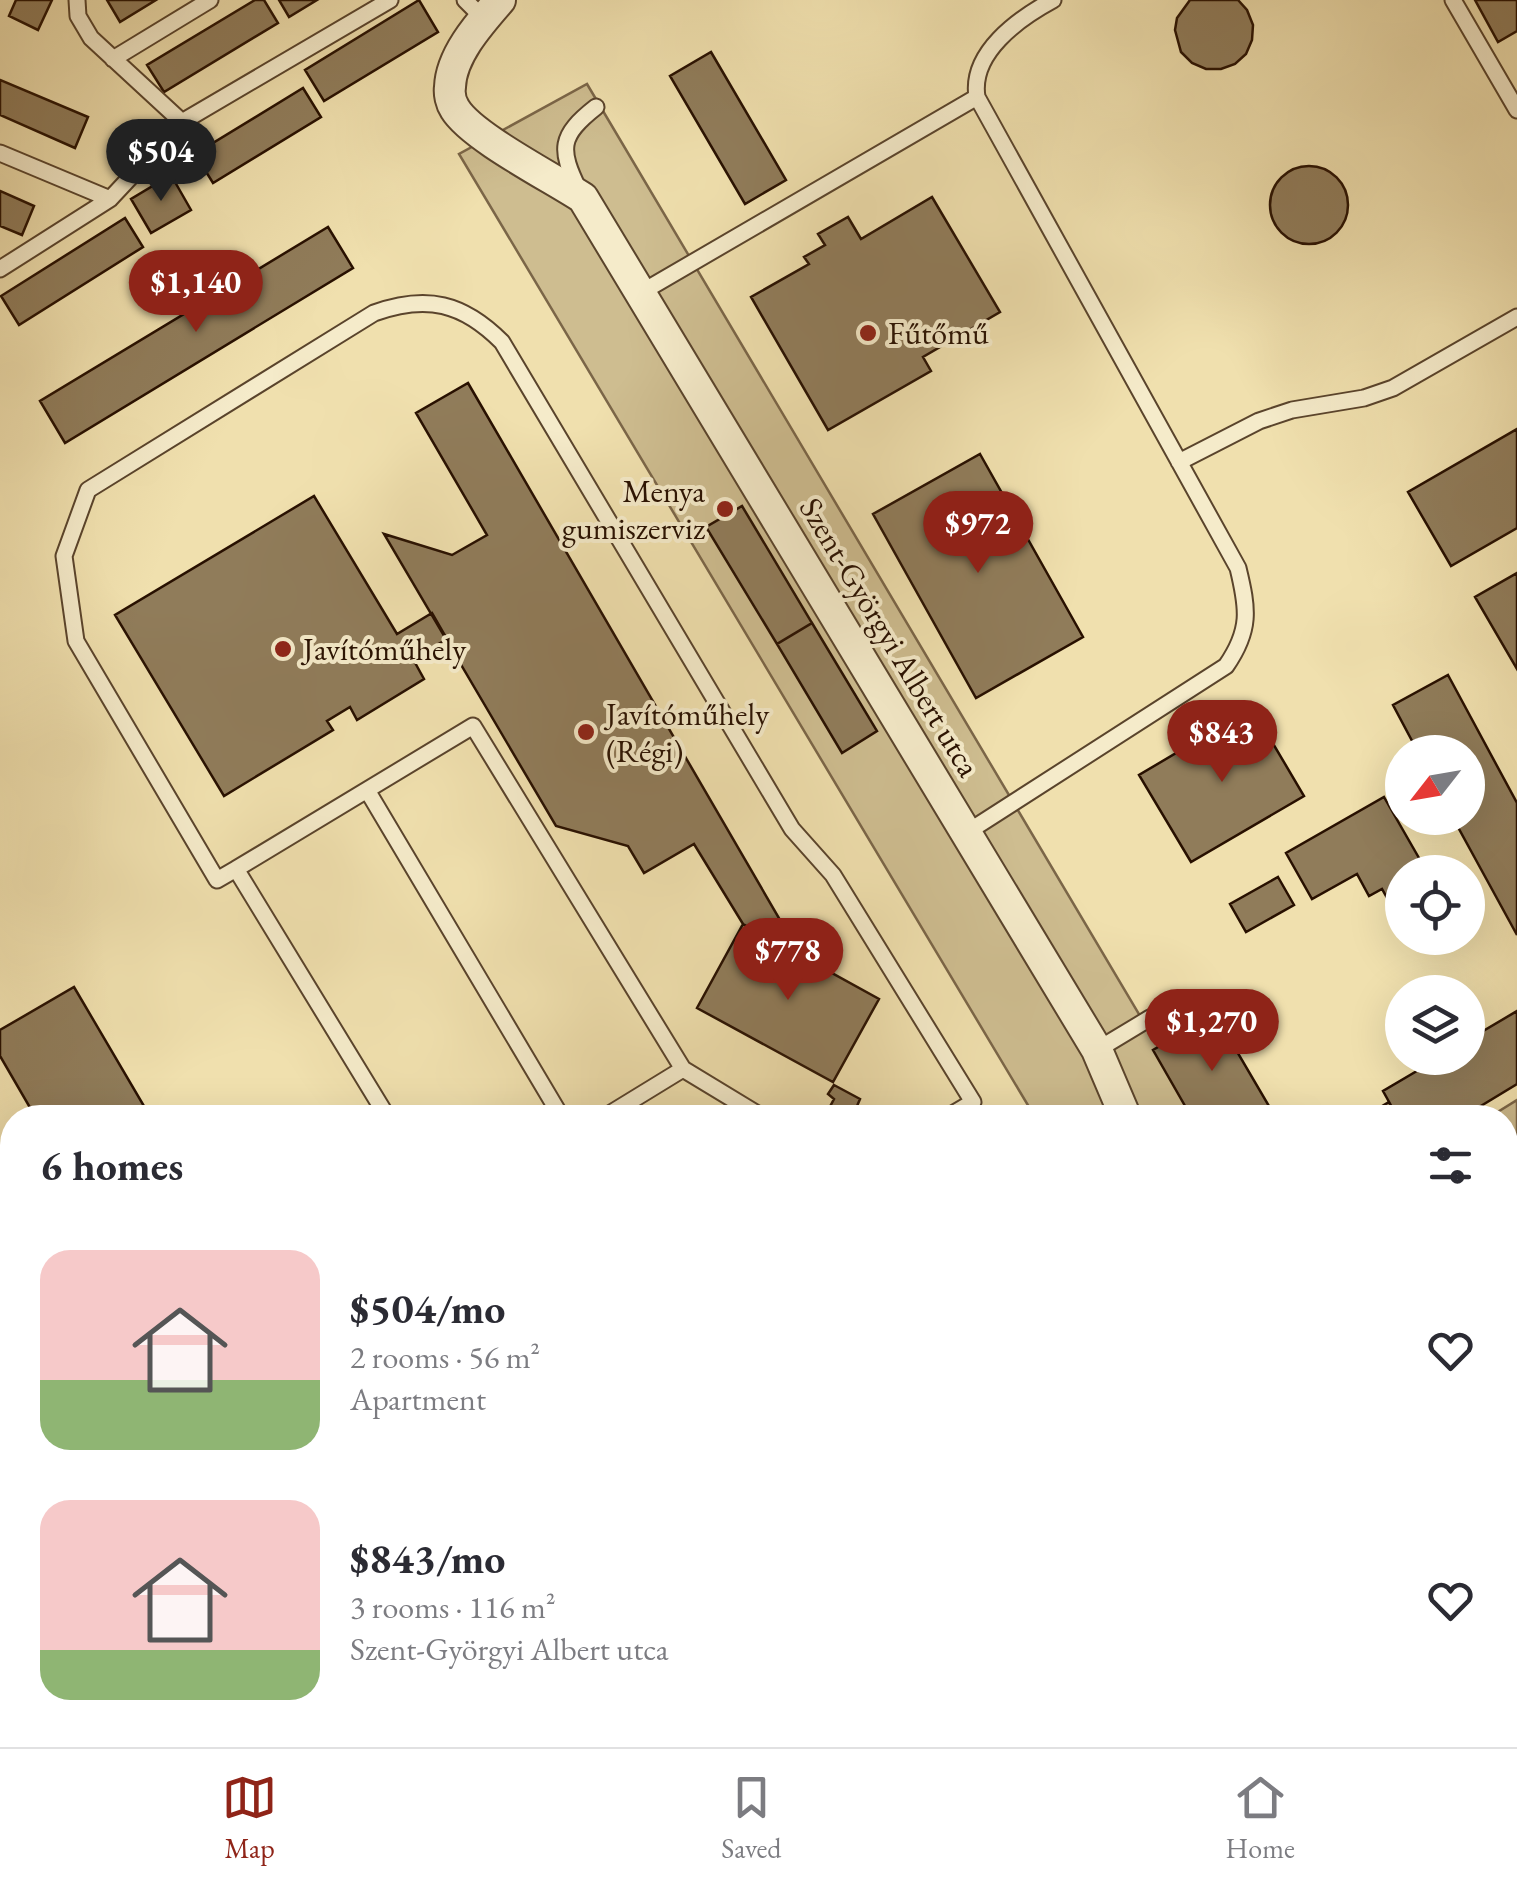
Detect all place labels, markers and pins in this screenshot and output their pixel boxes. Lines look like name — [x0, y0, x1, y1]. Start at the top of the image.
pin: $504 — [102, 119, 220, 204]
pin: $1,140 — [115, 250, 277, 335]
place label: Fűtőmű — [888, 312, 989, 354]
marker: Fűtőmű — [857, 322, 879, 344]
place label: Menya gumiszerviz — [562, 470, 705, 549]
pin: $972 — [919, 491, 1037, 576]
marker: Menya gumiszerviz — [714, 498, 736, 520]
place label: Javítóműhely — [300, 628, 467, 670]
marker: Javítóműhely — [272, 638, 294, 660]
place label: Javítóműhely (Régi) — [603, 693, 770, 772]
pin: $843 — [1163, 700, 1281, 785]
marker: Javítóműhely (Régi) — [575, 721, 597, 743]
pin: $778 — [729, 918, 847, 1003]
pin: $1,270 — [1131, 989, 1293, 1074]

